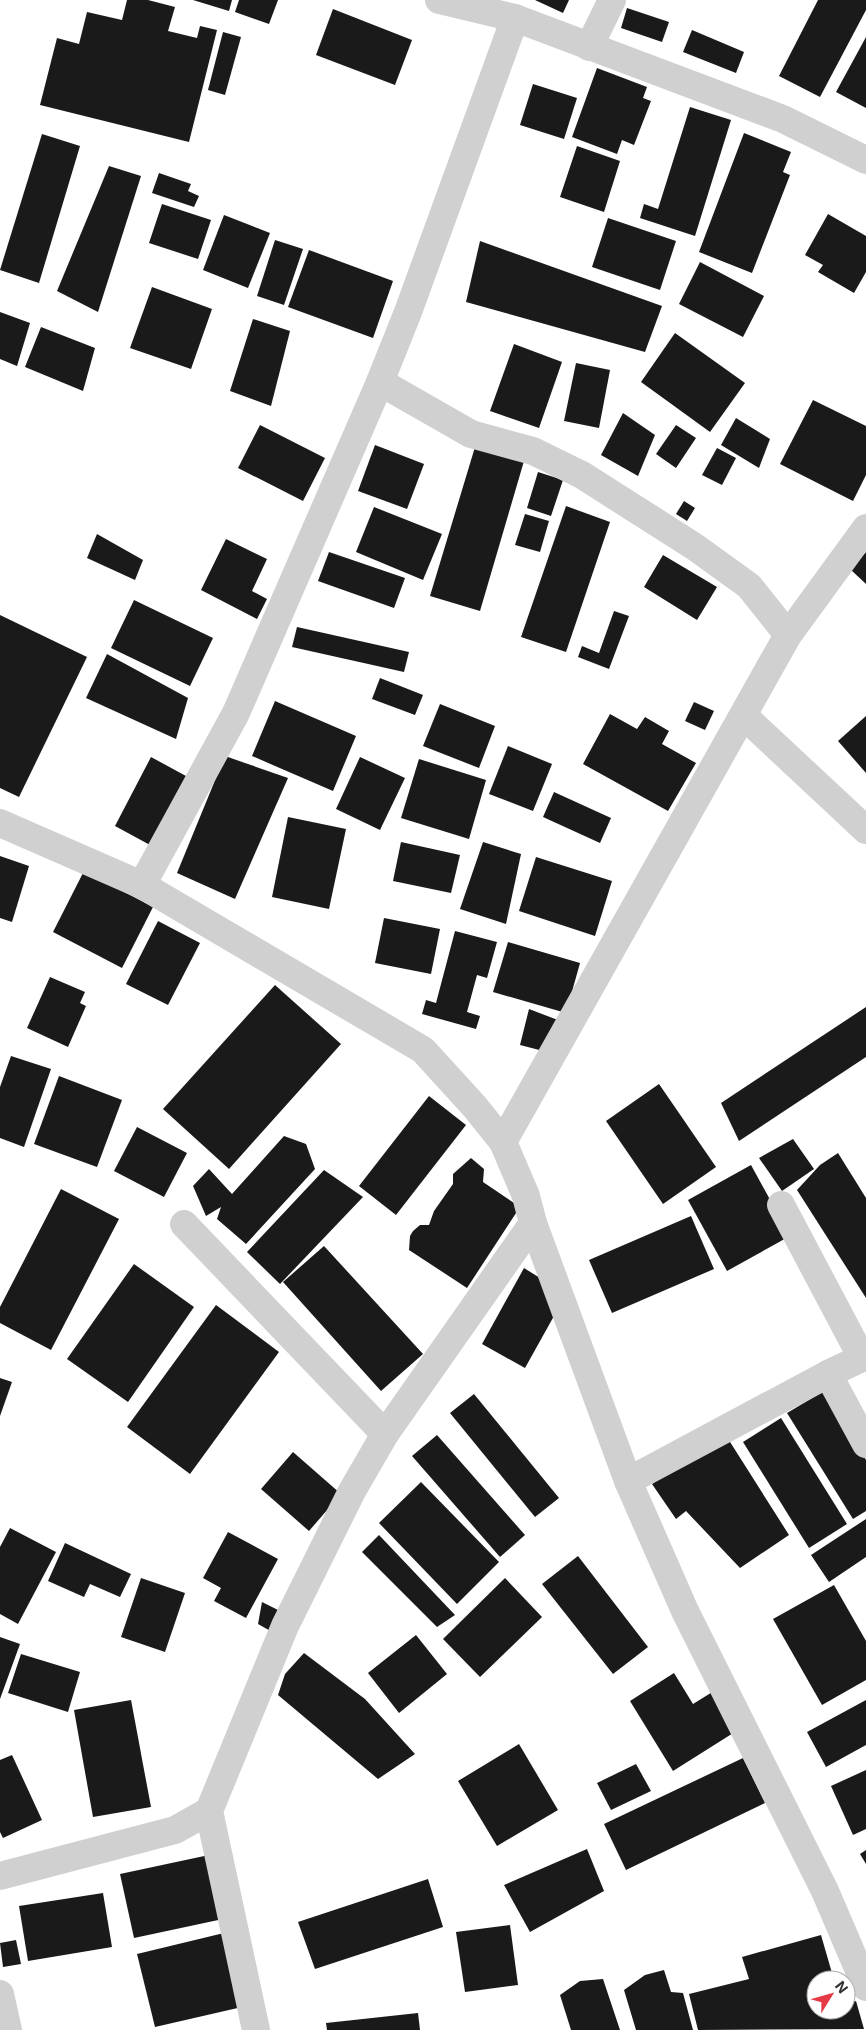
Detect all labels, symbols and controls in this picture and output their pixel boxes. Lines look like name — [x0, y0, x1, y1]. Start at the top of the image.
north arrow — [806, 1970, 856, 2020]
text: N — [832, 1977, 852, 1996]

